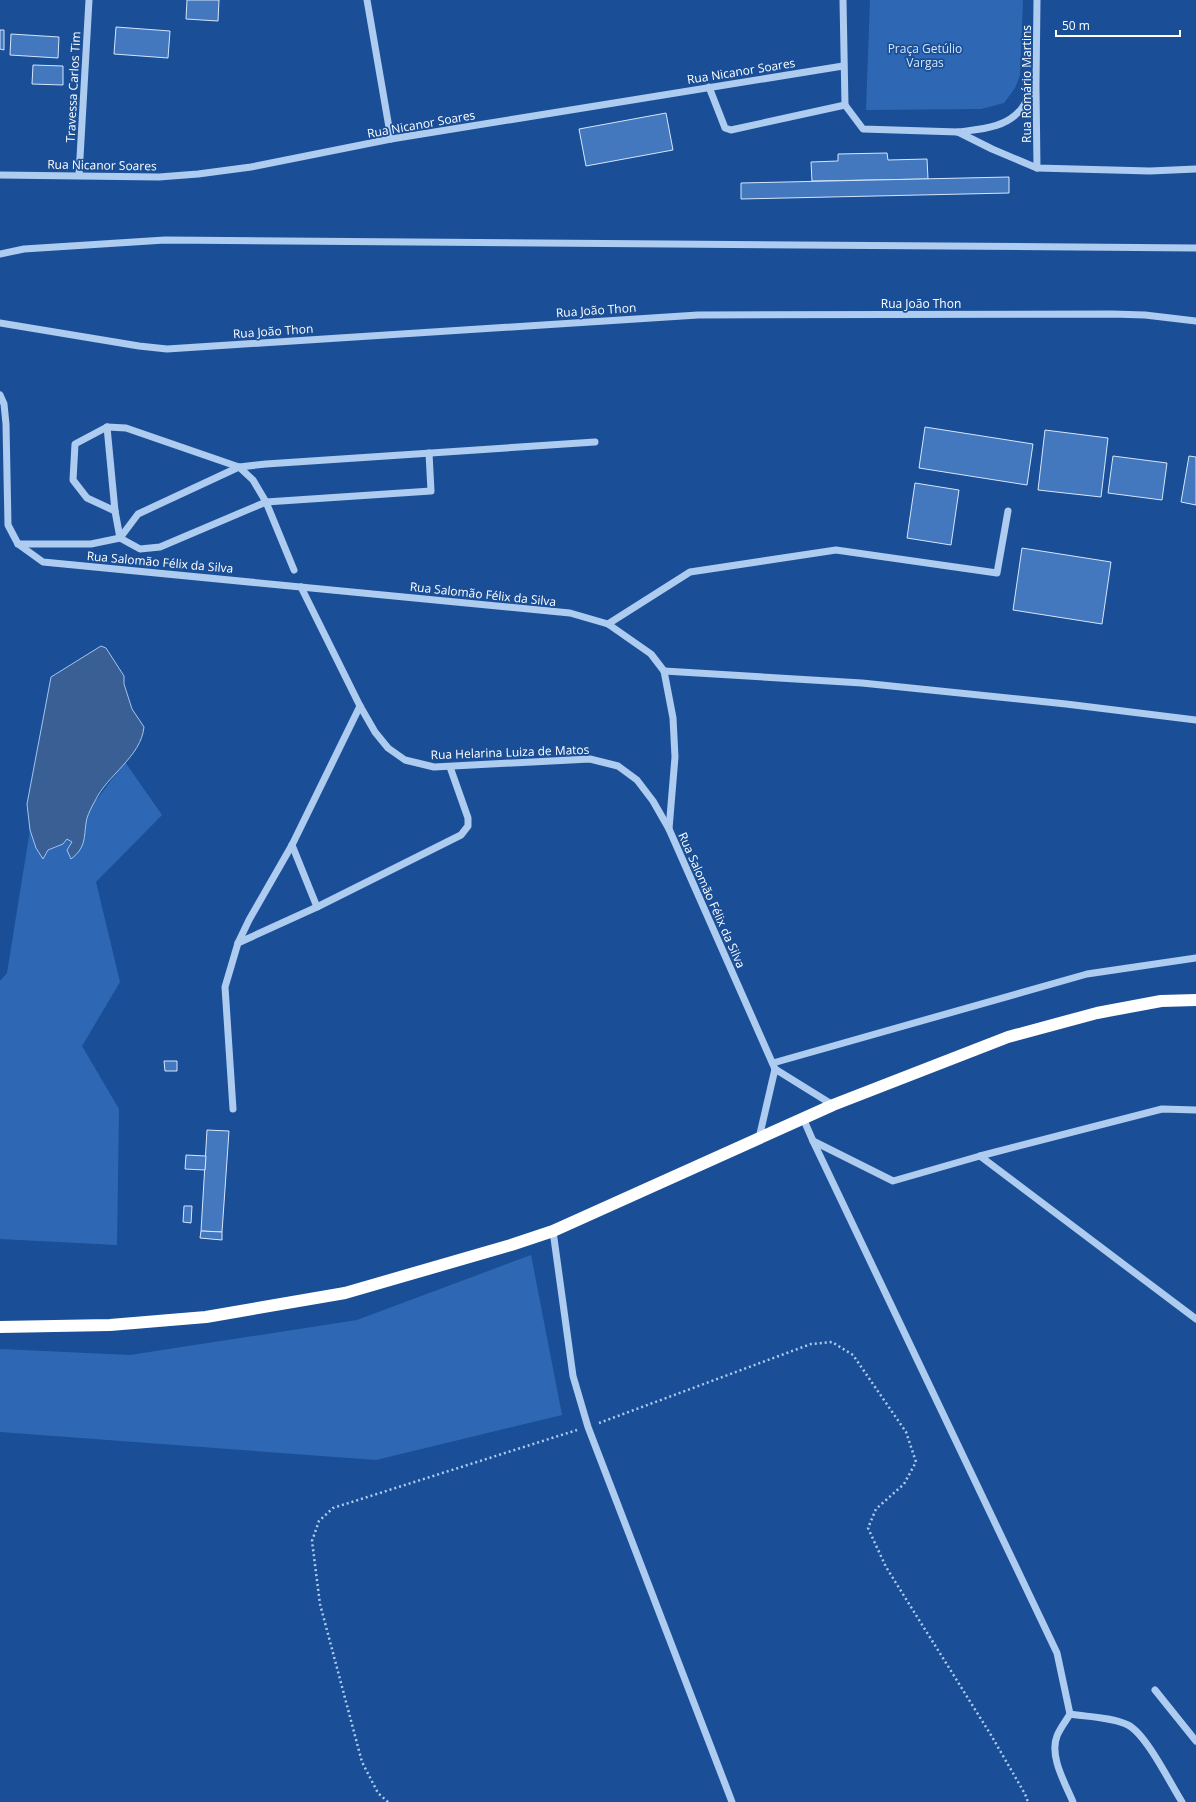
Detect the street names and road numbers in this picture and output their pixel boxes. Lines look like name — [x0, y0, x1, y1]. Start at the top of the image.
street label: Rua Romário Martins — [1018, 25, 1035, 143]
street label: Travessa Carlos Tim — [62, 31, 84, 143]
street label: Rua Nicanor Soares — [686, 54, 797, 88]
street label: Rua Nicanor Soares — [366, 106, 477, 142]
street label: Rua Nicanor Soares — [47, 156, 157, 174]
street label: Rua João Thon — [881, 295, 961, 312]
street label: Rua João Thon — [555, 299, 637, 321]
street label: Rua João Thon — [232, 320, 314, 342]
street label: Rua Salomão Félix da Silva — [86, 547, 234, 577]
street label: Rua Salomão Félix da Silva — [409, 578, 557, 610]
street label: Rua Helarina Luiza de Matos — [430, 741, 590, 763]
street label: Rua Salomão Félix da Silva — [674, 829, 750, 971]

